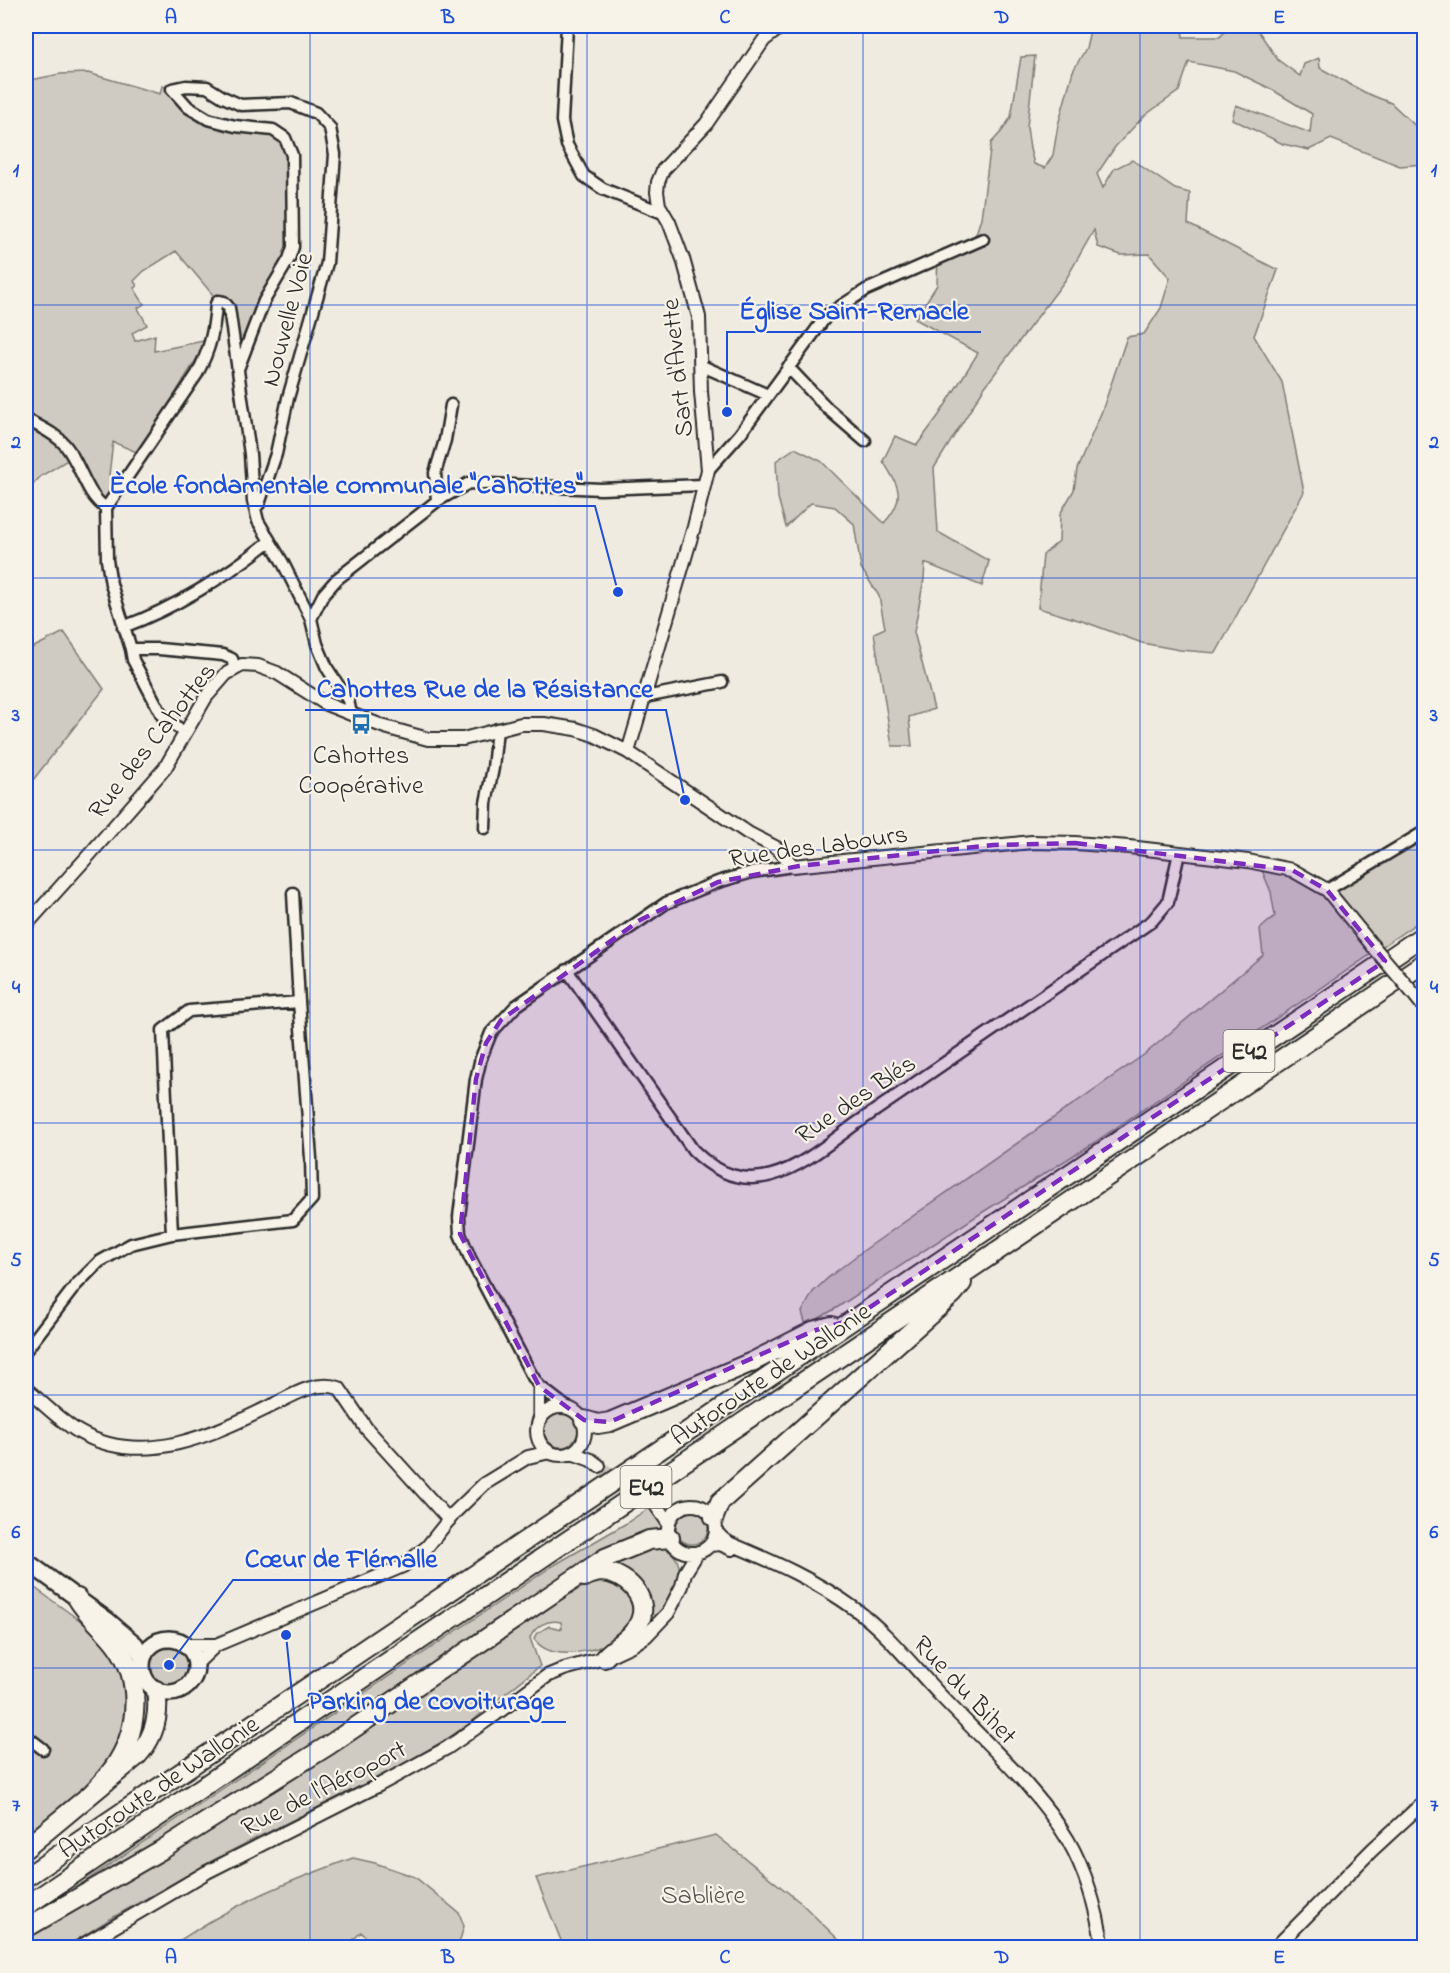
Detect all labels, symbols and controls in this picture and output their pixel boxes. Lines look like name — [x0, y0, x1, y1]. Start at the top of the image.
text: A — [165, 4, 177, 33]
text: B — [440, 4, 455, 33]
text: C — [720, 4, 731, 33]
text: D — [994, 4, 1009, 33]
text: E — [1273, 4, 1285, 33]
text: 1 — [13, 157, 20, 186]
text: 1 — [1431, 157, 1438, 186]
street label: Nouvelle Voie — [253, 248, 325, 391]
callout: Église Saint-Remacle — [727, 287, 981, 332]
text: Église Saint-Remacle — [739, 293, 970, 333]
street label: Sart d'Avette — [653, 296, 705, 439]
text: 2 — [10, 429, 21, 458]
text: 2 — [1428, 429, 1439, 458]
callout: Ècole fondamentale communale "Cahottes" — [97, 461, 595, 506]
text: Ècole fondamentale communale "Cahottes" — [109, 467, 584, 506]
street label: Rue des Cahottes — [80, 655, 227, 828]
callout: Cahottes Rue de la Résistance — [305, 665, 666, 710]
text: Cahottes Rue de la Résistance — [317, 671, 654, 710]
text: 3 — [11, 702, 20, 731]
text: 3 — [1429, 702, 1438, 731]
bus stop icon: Cahottes Coopérative — [349, 712, 373, 736]
place label: Cahottes Coopérative — [298, 738, 424, 806]
street label: Rue des Labours — [726, 817, 910, 879]
text: 4 — [12, 974, 21, 1003]
text: 4 — [1430, 974, 1439, 1003]
road number: E42 — [1224, 1030, 1274, 1072]
street label: Rue des Blés — [789, 1046, 925, 1155]
text: 5 — [10, 1247, 22, 1276]
text: 5 — [1428, 1247, 1440, 1276]
street label: Autoroute de Wallonie — [664, 1294, 880, 1457]
road number: E42 — [620, 1466, 672, 1508]
text: 6 — [12, 1519, 21, 1548]
text: 6 — [1430, 1519, 1439, 1548]
callout: Cœur de Flémalle — [233, 1535, 449, 1580]
text: Cœur de Flémalle — [245, 1541, 438, 1580]
street label: Rue du Bihet — [903, 1628, 1025, 1755]
callout: Parking de covoiturage — [295, 1677, 566, 1722]
text: Parking de covoiturage — [308, 1683, 555, 1723]
street label: Autoroute de Wallonie — [52, 1707, 268, 1870]
street label: Rue de l'Aéroport — [235, 1732, 414, 1848]
text: 7 — [12, 1792, 21, 1821]
text: 7 — [1430, 1792, 1439, 1821]
park label: Sablière — [661, 1878, 745, 1916]
text: A — [165, 1944, 177, 1973]
text: B — [440, 1944, 455, 1973]
text: C — [720, 1944, 731, 1973]
text: D — [994, 1944, 1009, 1973]
text: E — [1273, 1944, 1285, 1973]

